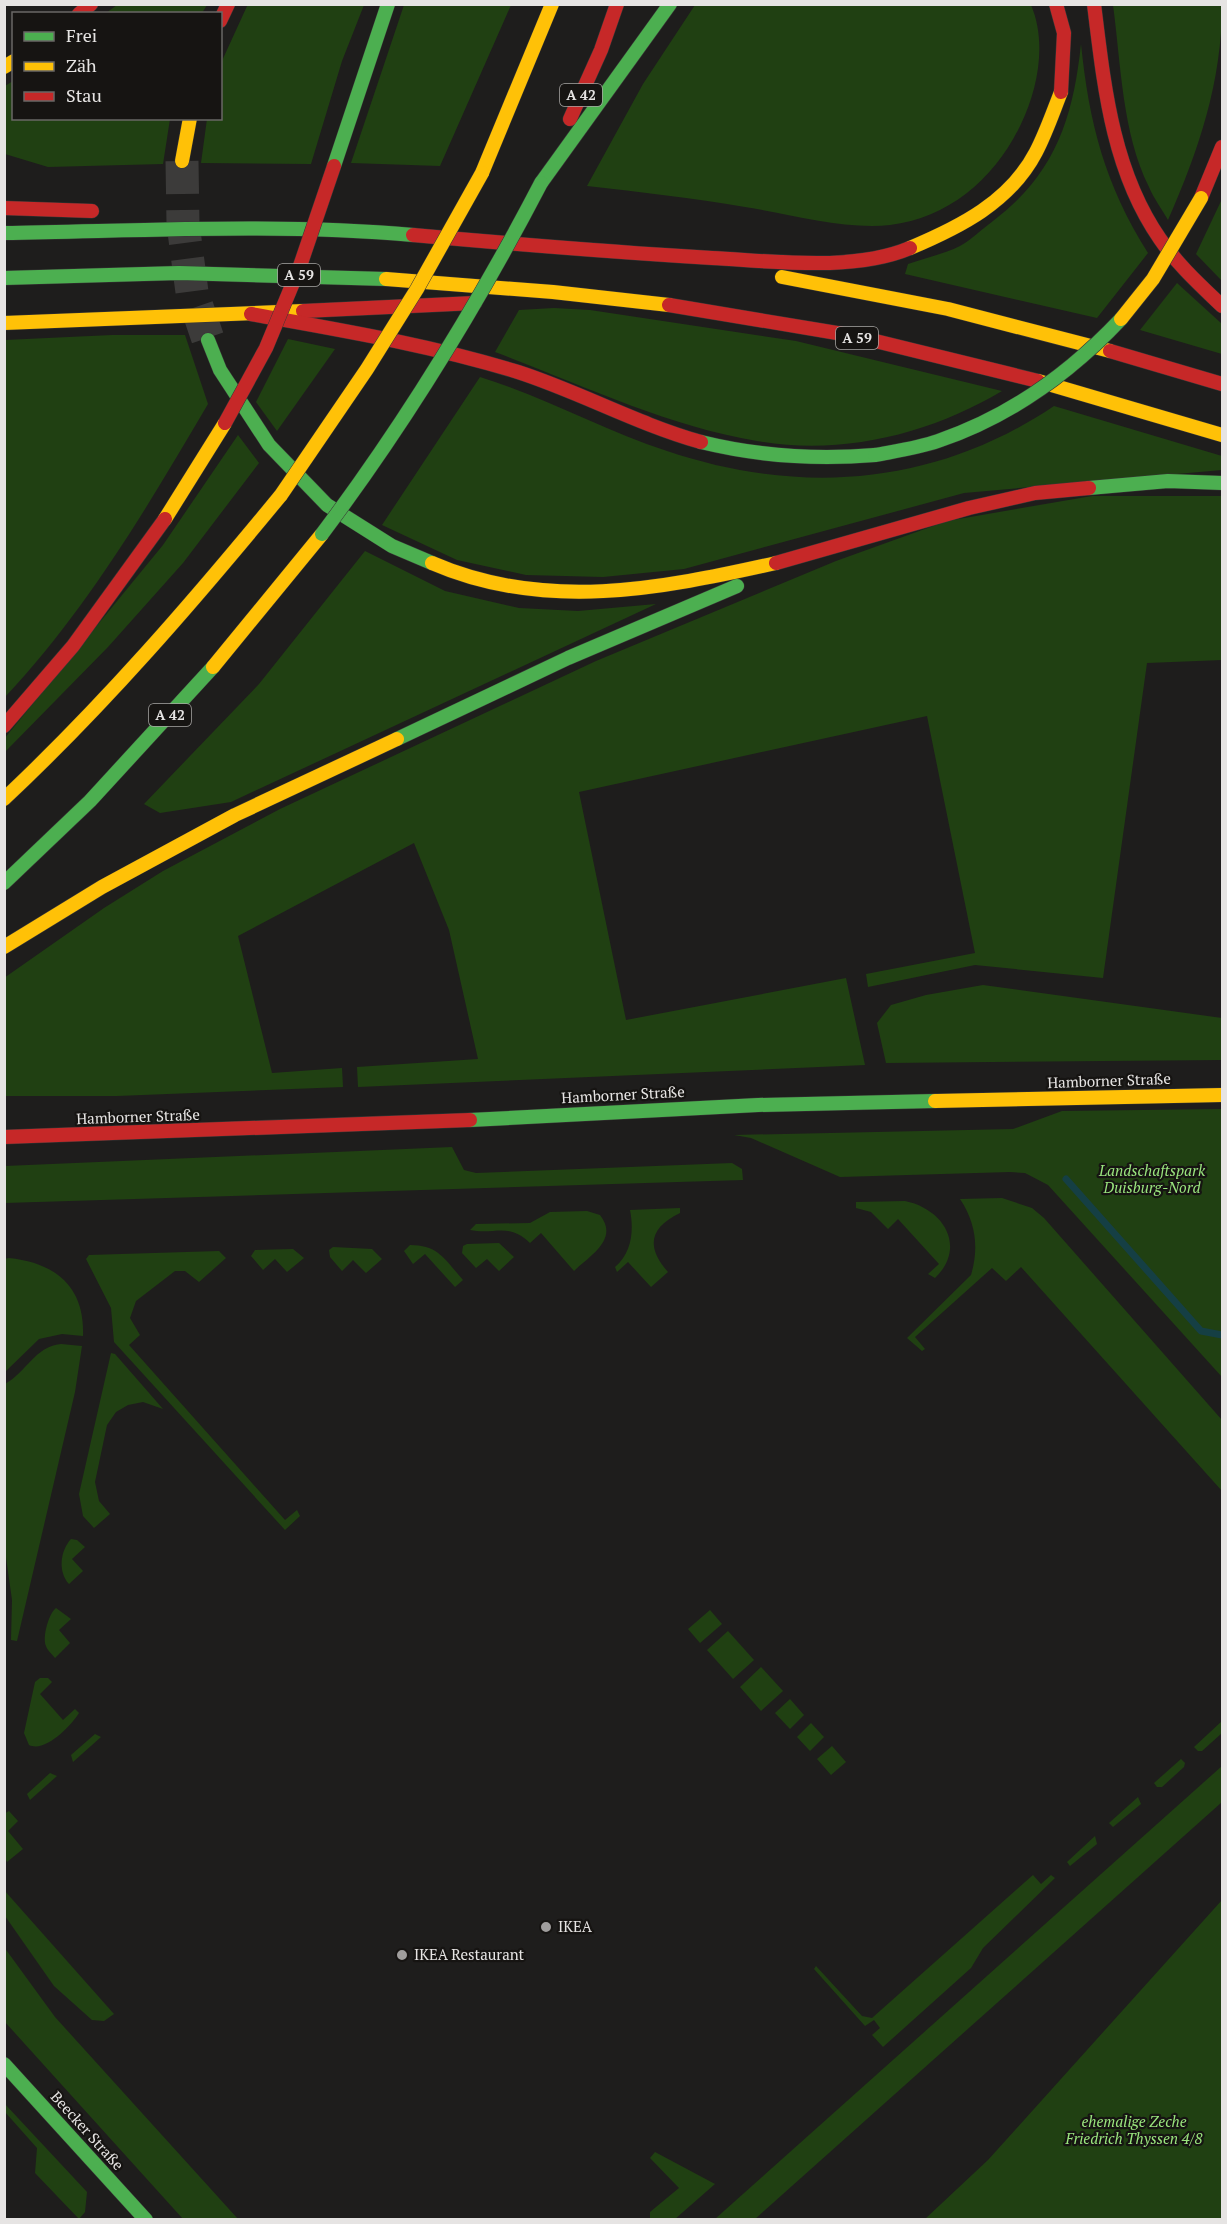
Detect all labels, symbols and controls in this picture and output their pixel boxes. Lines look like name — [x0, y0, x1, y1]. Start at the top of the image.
legend — [12, 12, 222, 120]
text: Frei — [66, 23, 97, 47]
text: Zäh — [66, 53, 97, 77]
text: Stau — [66, 83, 102, 107]
road number: A 42 — [560, 84, 602, 106]
road number: A 59 — [278, 264, 320, 286]
road number: A 59 — [836, 327, 878, 349]
road number: A 42 — [149, 704, 191, 726]
street label: Hamborner Straße — [1047, 1068, 1171, 1092]
street label: Hamborner Straße — [561, 1081, 685, 1107]
street label: Hamborner Straße — [76, 1104, 200, 1128]
park label: Landschaftspark Duisburg-Nord — [1098, 1160, 1206, 1197]
place label: IKEA — [558, 1916, 593, 1936]
marker: IKEA — [539, 1920, 553, 1934]
place label: IKEA Restaurant — [414, 1944, 525, 1964]
marker: IKEA Restaurant — [395, 1948, 409, 1962]
street label: Beecker Straße — [47, 2087, 129, 2174]
park label: ehemalige Zeche Friedrich Thyssen 4/8 — [1064, 2111, 1203, 2148]

